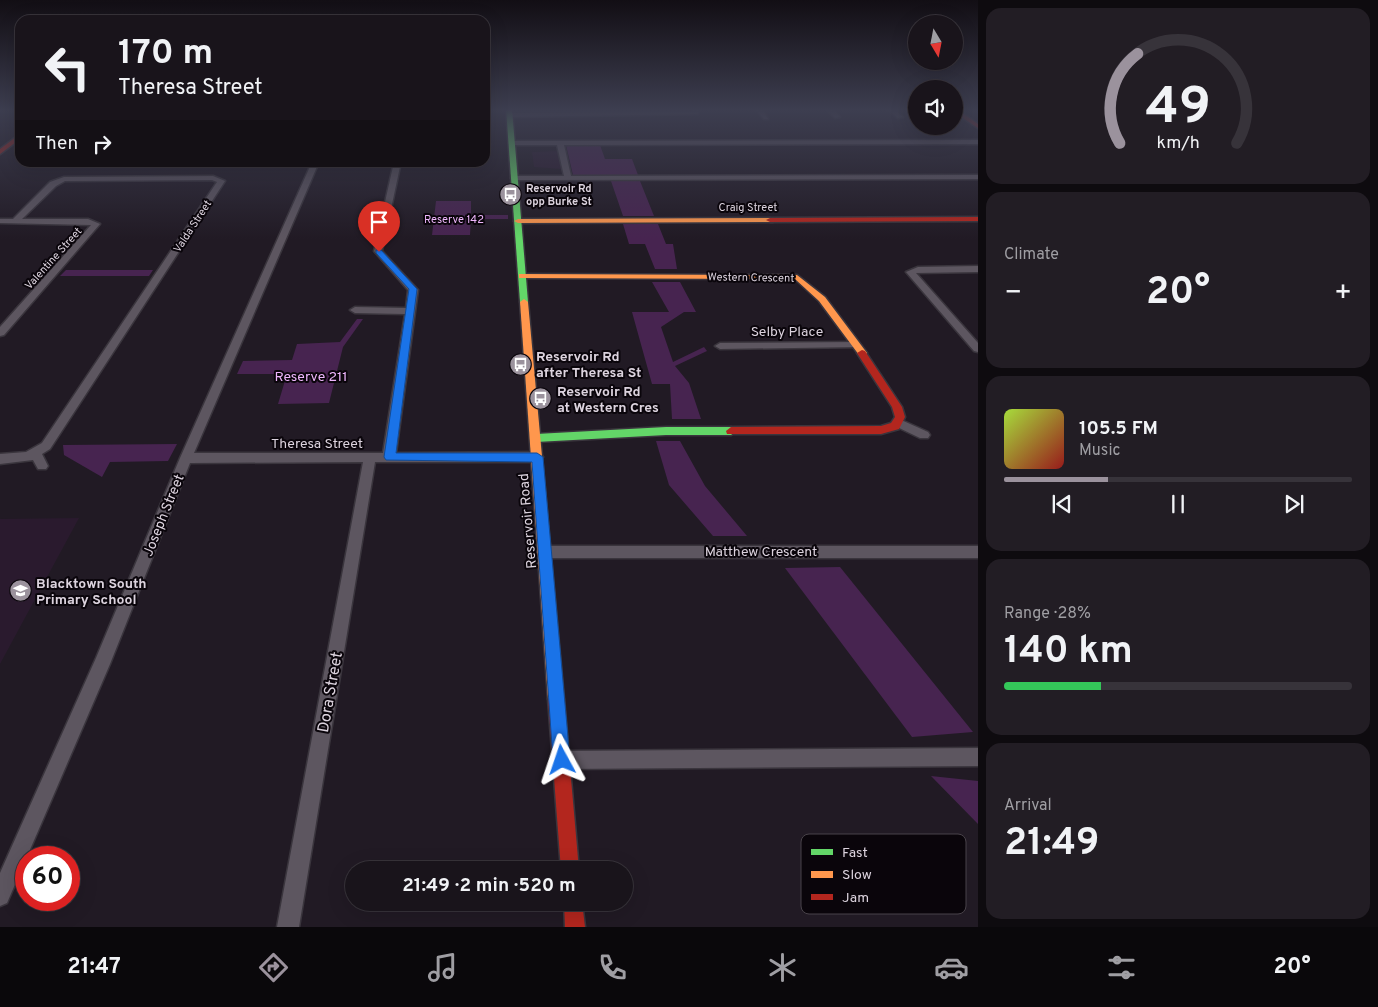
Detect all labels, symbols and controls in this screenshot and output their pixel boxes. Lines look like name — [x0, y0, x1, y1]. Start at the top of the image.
north arrow — [908, 15, 962, 70]
map controls — [908, 15, 963, 135]
text: 170 m — [118, 32, 213, 76]
icon: left — [35, 35, 100, 100]
text: Theresa Street — [118, 75, 263, 102]
text: 49 — [1145, 76, 1211, 142]
button: sound — [908, 80, 963, 135]
icon: right — [88, 130, 116, 158]
text: Then — [35, 132, 78, 156]
text: km/h — [1156, 132, 1200, 155]
bus stop icon: Reservoir Rd opp Burke St — [498, 182, 522, 206]
place label: Reservoir Rd opp Burke St — [526, 182, 592, 209]
street label: Valda Street — [171, 198, 215, 255]
pin — [358, 201, 400, 252]
street label: Craig Street — [719, 201, 777, 215]
icon: arrive — [365, 208, 393, 236]
park label: Reserve 142 — [424, 213, 484, 227]
street label: Valentine Street — [22, 225, 85, 293]
text: Climate — [1004, 245, 1059, 265]
text: 20° — [1146, 269, 1210, 318]
street label: Western Crescent — [707, 270, 794, 286]
text: − — [1004, 276, 1022, 312]
text: + — [1334, 276, 1352, 312]
street label: Selby Place — [751, 324, 823, 341]
place label: Reservoir Rd after Theresa St — [536, 349, 642, 382]
bus stop icon: Reservoir Rd after Theresa St — [508, 352, 532, 376]
park label: Reserve 211 — [275, 369, 347, 386]
place label: Reservoir Rd at Western Cres — [557, 384, 659, 417]
bus stop icon: Reservoir Rd at Western Cres — [529, 387, 553, 411]
text: 105.5 FM — [1079, 417, 1158, 441]
street label: Theresa Street — [271, 436, 363, 453]
text: Music — [1079, 441, 1120, 461]
street label: Joseph Street — [140, 472, 189, 559]
street label: Reservoir Road — [516, 472, 541, 569]
icon: previous — [1048, 490, 1076, 518]
icon: pause — [1164, 490, 1192, 518]
icon: next — [1280, 490, 1308, 518]
street label: Matthew Crescent — [705, 544, 817, 561]
place label: Blacktown South Primary School — [36, 576, 146, 609]
school or university icon: Blacktown South Primary School — [8, 579, 32, 603]
text: Range · 28% — [1004, 604, 1091, 624]
text: 140 km — [1004, 628, 1133, 677]
street label: Dora Street — [314, 650, 348, 734]
position arrow — [535, 733, 587, 785]
text: Arrival — [1004, 796, 1052, 816]
text: 21:49 — [1004, 820, 1099, 869]
legend — [801, 834, 966, 914]
text: Fast — [842, 845, 868, 862]
speed limit sign: 60 — [15, 846, 80, 911]
text: Slow — [842, 867, 872, 884]
text: 21:49 · 2 min · 520 m — [402, 874, 576, 898]
text: Jam — [842, 890, 869, 907]
icon: directions — [256, 950, 291, 985]
icon: music — [425, 950, 460, 985]
icon: phone — [595, 950, 630, 985]
icon: climate — [765, 950, 800, 985]
icon: car — [934, 950, 969, 985]
icon: filters — [1104, 950, 1139, 985]
text: 21:47 — [67, 954, 121, 981]
text: 20° — [1273, 954, 1311, 981]

